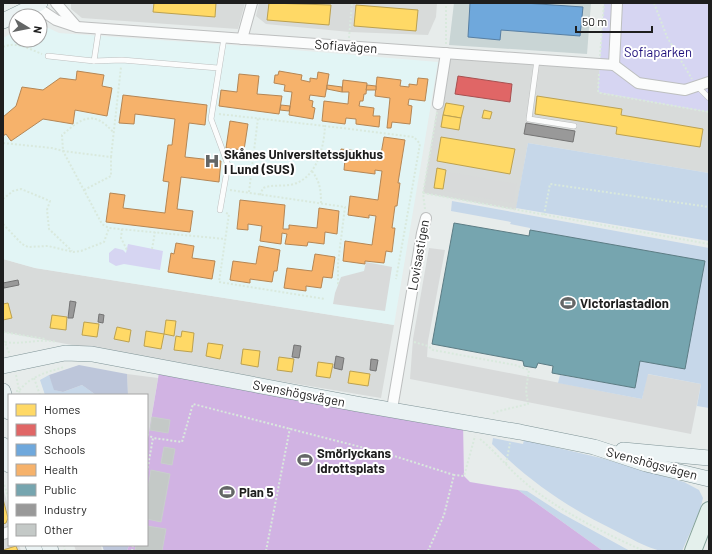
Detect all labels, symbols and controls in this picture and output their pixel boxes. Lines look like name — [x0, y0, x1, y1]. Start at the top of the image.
north arrow — [8, 8, 48, 48]
scale bar — [576, 8, 652, 34]
text: 50 m — [582, 14, 607, 28]
text: N — [31, 25, 45, 35]
street label: Sofiavägen — [314, 36, 378, 56]
park label: Sofiaparken — [624, 44, 692, 60]
place label: Skånes Universitetssjukhus i Lund (SUS) — [224, 146, 383, 177]
hospital icon: Skånes Universitetssjukhus i Lund (SUS) — [203, 152, 221, 170]
street label: Lovisastigen — [404, 218, 432, 292]
sports icon: Victoriastadion — [559, 294, 577, 312]
place label: Victoriastadion — [580, 295, 669, 311]
street label: Svenshögsvägen — [251, 376, 347, 410]
legend — [8, 394, 148, 546]
text: Homes — [44, 402, 81, 416]
text: Shops — [44, 422, 77, 436]
text: Schools — [44, 442, 85, 456]
street label: Svenshögsvägen — [605, 443, 699, 483]
place label: Smörlyckans idrottsplats — [317, 445, 392, 476]
sports icon: Smörlyckans idrottsplats — [296, 451, 314, 469]
text: Health — [44, 462, 78, 476]
text: Public — [44, 482, 76, 496]
sports icon: Plan 5 — [218, 483, 236, 501]
place label: Plan 5 — [239, 484, 274, 500]
text: Industry — [44, 502, 87, 516]
text: Other — [44, 522, 74, 536]

